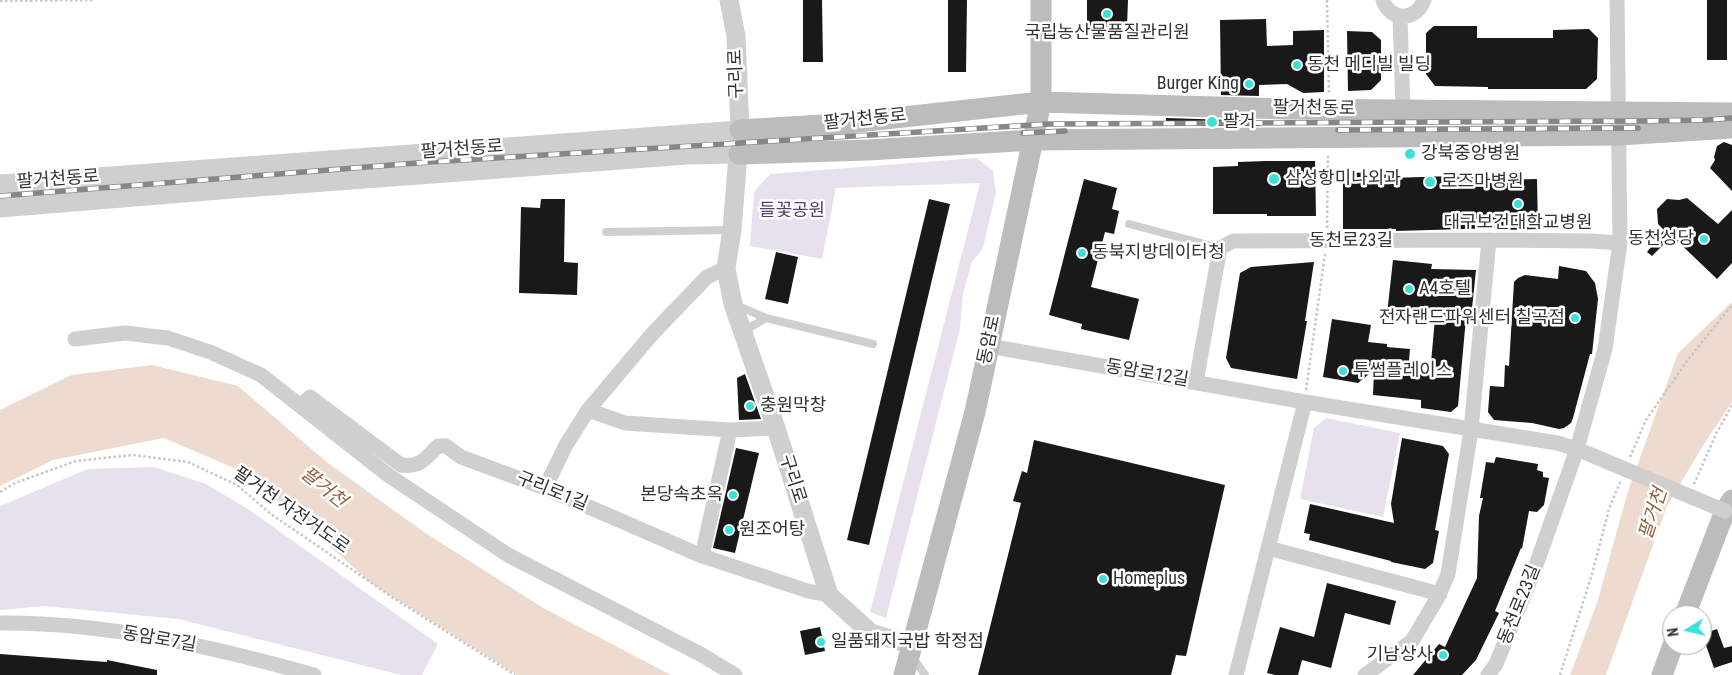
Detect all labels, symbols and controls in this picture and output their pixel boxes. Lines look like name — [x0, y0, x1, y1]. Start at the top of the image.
marker: 국립농산물품질관리원 — [1101, 8, 1113, 20]
place label: 국립농산물품질관리원 — [1024, 22, 1190, 44]
street label: 구리로 — [725, 49, 749, 99]
place label: 동천 메디빌 빌딩 — [1307, 54, 1431, 76]
marker: 동천 메디빌 빌딩 — [1291, 59, 1303, 71]
place label: Burger King — [1157, 73, 1239, 95]
marker: Burger King — [1243, 78, 1255, 90]
street label: 팔거천동로 — [1272, 97, 1356, 121]
street label: 팔거천동로 — [823, 105, 907, 135]
place label: 팔거 — [1223, 111, 1256, 133]
marker: 팔거 — [1205, 115, 1219, 129]
street label: 팔거천동로 — [420, 136, 504, 164]
place label: 강북중앙병원 — [1421, 143, 1520, 165]
marker: 강북중앙병원 — [1403, 147, 1417, 161]
street label: 팔거천동로 — [16, 166, 100, 194]
place label: 삼성항미나외과 — [1285, 168, 1401, 190]
place label: 로즈마병원 — [1441, 171, 1524, 193]
marker: 삼성항미나외과 — [1267, 172, 1281, 186]
marker: 로즈마병원 — [1423, 175, 1437, 189]
marker: 대구보건대학교병원 — [1512, 198, 1524, 210]
park label: 들꽃공원 — [759, 200, 825, 222]
place label: 대구보건대학교병원 — [1443, 212, 1593, 234]
place label: 동천성당 — [1628, 228, 1694, 250]
street label: 동천로23길 — [1309, 230, 1393, 252]
marker: 동천성당 — [1698, 233, 1710, 245]
place label: 동북지방데이터청 — [1092, 242, 1224, 264]
marker: 동북지방데이터청 — [1076, 247, 1088, 259]
place label: A4호텔 — [1419, 278, 1471, 300]
marker: A4호텔 — [1403, 283, 1415, 295]
place label: 전자랜드파워센터 칠곡점 — [1379, 307, 1565, 329]
marker: 전자랜드파워센터 칠곡점 — [1569, 312, 1581, 324]
street label: 동암로 — [974, 313, 1006, 367]
street label: 동암로12길 — [1104, 356, 1190, 392]
place label: 투썸플레이스 — [1353, 360, 1452, 382]
marker: 투썸플레이스 — [1337, 365, 1349, 377]
place label: 충원막창 — [760, 395, 826, 417]
marker: 충원막창 — [744, 400, 756, 412]
street label: 구리로 — [774, 452, 810, 506]
street label: 팔거천 자전거도로 — [229, 463, 353, 559]
water label: 팔거천 — [295, 463, 351, 513]
street label: 구리로1길 — [513, 468, 591, 516]
place label: 본당속초옥 — [640, 484, 723, 506]
water label: 팔거천 — [1635, 486, 1673, 542]
marker: 본당속초옥 — [727, 489, 739, 501]
place label: 원조어탕 — [739, 519, 805, 541]
marker: 원조어탕 — [723, 524, 735, 536]
street label: 동천로23길 — [1494, 562, 1546, 648]
place label: Homeplus — [1113, 568, 1185, 590]
marker: Homeplus — [1097, 573, 1109, 585]
north arrow — [1662, 605, 1712, 655]
street label: 동암로7길 — [120, 623, 198, 657]
text: N — [1665, 627, 1682, 638]
place label: 일품돼지국밥 학정점 — [831, 631, 984, 653]
marker: 일품돼지국밥 학정점 — [815, 636, 827, 648]
place label: 기남상사 — [1367, 644, 1433, 666]
marker: 기남상사 — [1437, 649, 1449, 661]

